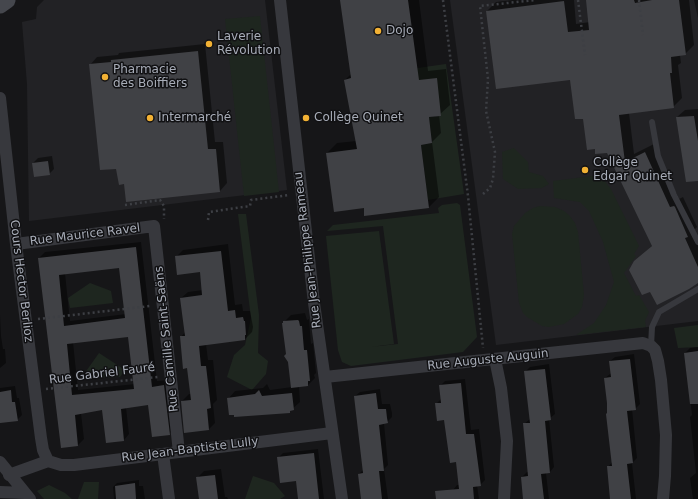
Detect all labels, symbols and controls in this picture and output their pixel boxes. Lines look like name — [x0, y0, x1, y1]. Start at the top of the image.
place label: Dojo — [386, 24, 413, 38]
marker: Dojo — [373, 26, 383, 36]
place label: Laverie Révolution — [217, 30, 281, 58]
marker: Laverie Révolution — [204, 39, 214, 49]
place label: Pharmacie des Boiffiers — [113, 63, 187, 91]
marker: Pharmacie des Boiffiers — [100, 72, 110, 82]
place label: Intermarché — [158, 111, 231, 125]
place label: Collège Quinet — [314, 111, 403, 125]
marker: Intermarché — [145, 113, 155, 123]
marker: Collège Quinet — [301, 113, 311, 123]
place label: Collège Edgar Quinet — [593, 156, 672, 184]
marker: Collège Edgar Quinet — [580, 165, 590, 175]
street label: Rue Jean-Philippe Rameau — [291, 171, 325, 329]
street label: Cours Hector Berlioz — [6, 219, 36, 343]
street label: Rue Maurice Ravel — [29, 221, 141, 249]
street label: Rue Camille Saint-Saëns — [152, 265, 182, 413]
street label: Rue Auguste Auguin — [427, 346, 549, 374]
street label: Rue Gabriel Fauré — [48, 360, 156, 388]
street label: Rue Jean-Baptiste Lully — [121, 434, 259, 466]

